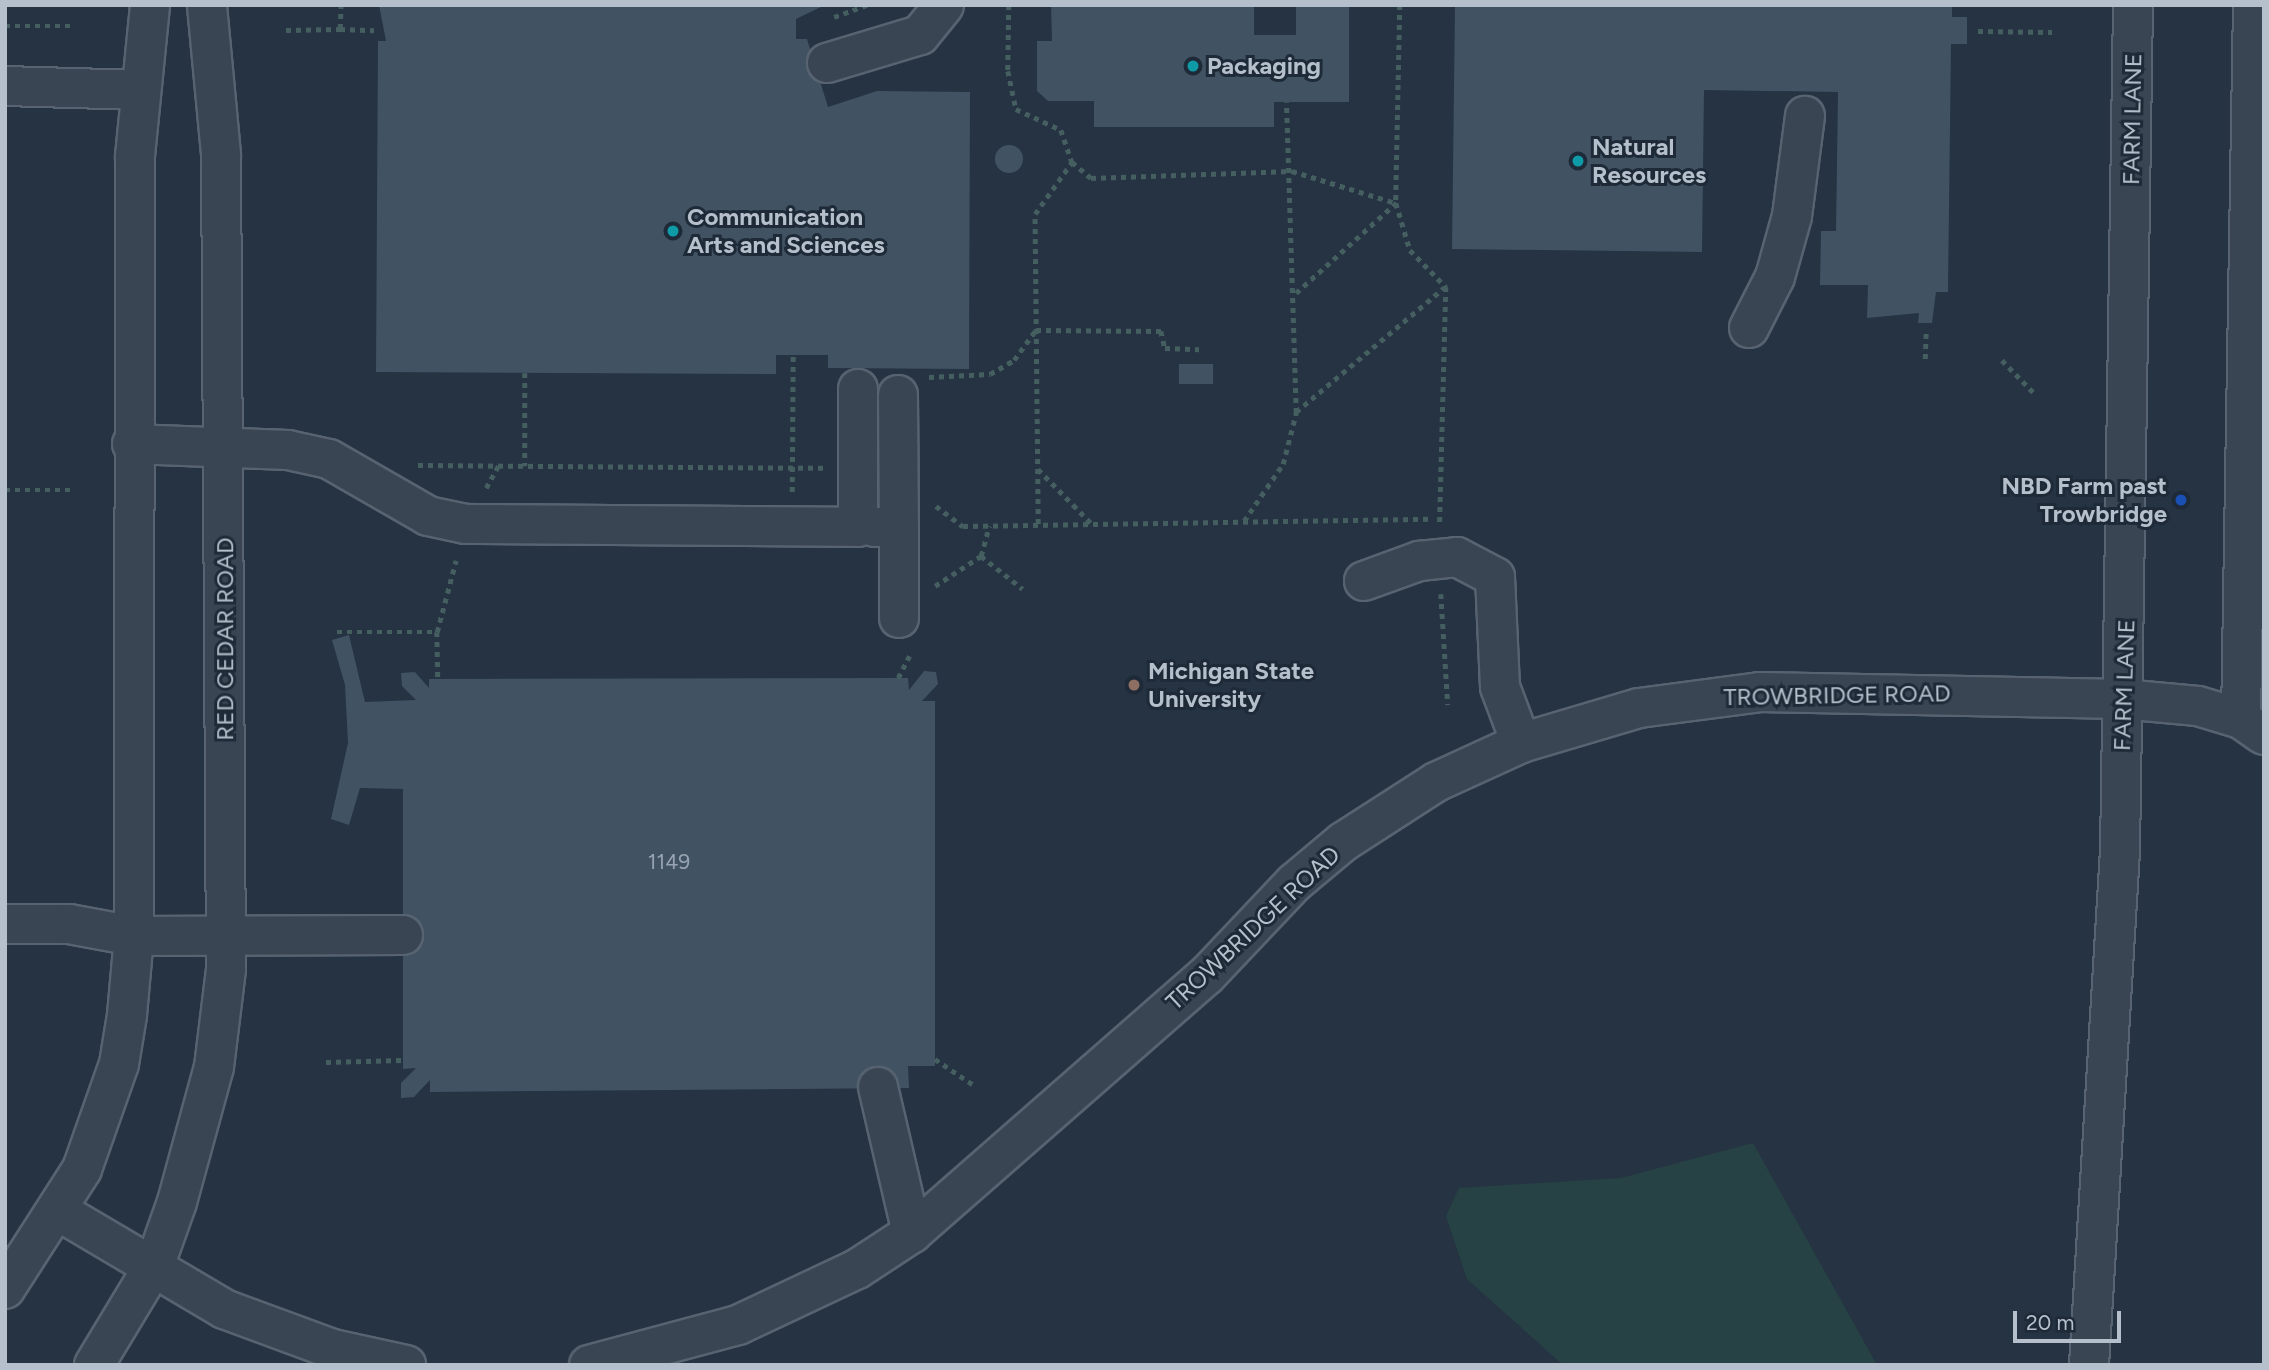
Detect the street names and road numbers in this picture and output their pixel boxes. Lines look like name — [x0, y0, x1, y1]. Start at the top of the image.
street label: FARM LANE — [2116, 53, 2148, 185]
street label: RED CEDAR ROAD — [211, 537, 239, 741]
street label: FARM LANE — [2107, 619, 2141, 751]
street label: TROWBRIDGE ROAD — [1723, 679, 1951, 711]
street label: TROWBRIDGE ROAD — [1160, 840, 1346, 1016]

